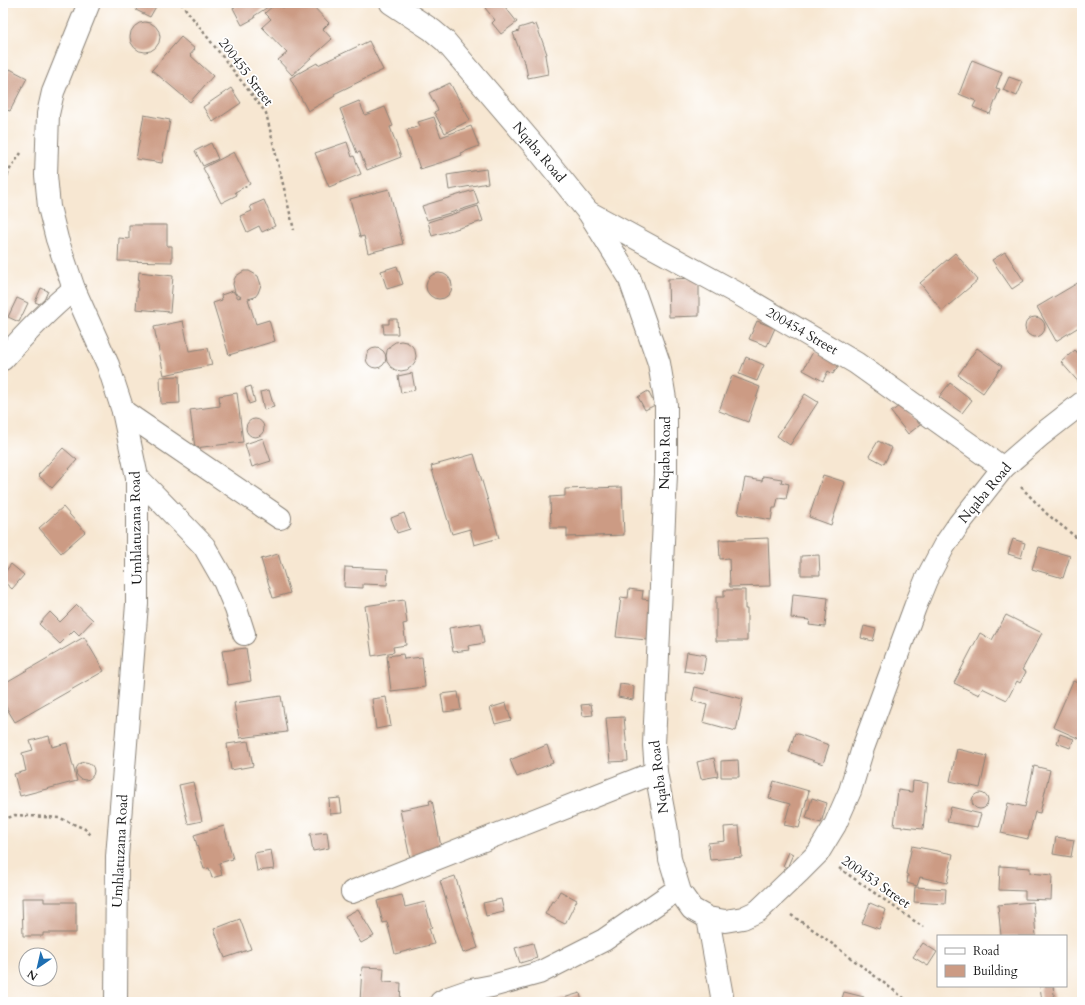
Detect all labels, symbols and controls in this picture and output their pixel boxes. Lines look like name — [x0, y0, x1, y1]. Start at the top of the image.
street label: 200455 Street — [214, 34, 278, 110]
street label: Nqaba Road — [508, 118, 570, 187]
street label: 200454 Street — [762, 303, 842, 360]
street label: Nqaba Road — [655, 416, 675, 490]
street label: Nqaba Road — [954, 458, 1016, 527]
street label: Umhlatuzana Road — [126, 471, 146, 585]
street label: Nqaba Road — [645, 739, 673, 815]
street label: Umhlatuzana Road — [108, 793, 132, 908]
street label: 200453 Street — [838, 851, 915, 913]
legend — [937, 935, 1067, 987]
text: Road — [973, 943, 1000, 959]
north arrow — [18, 947, 58, 987]
text: Building — [973, 963, 1018, 979]
text: N — [24, 966, 41, 984]

